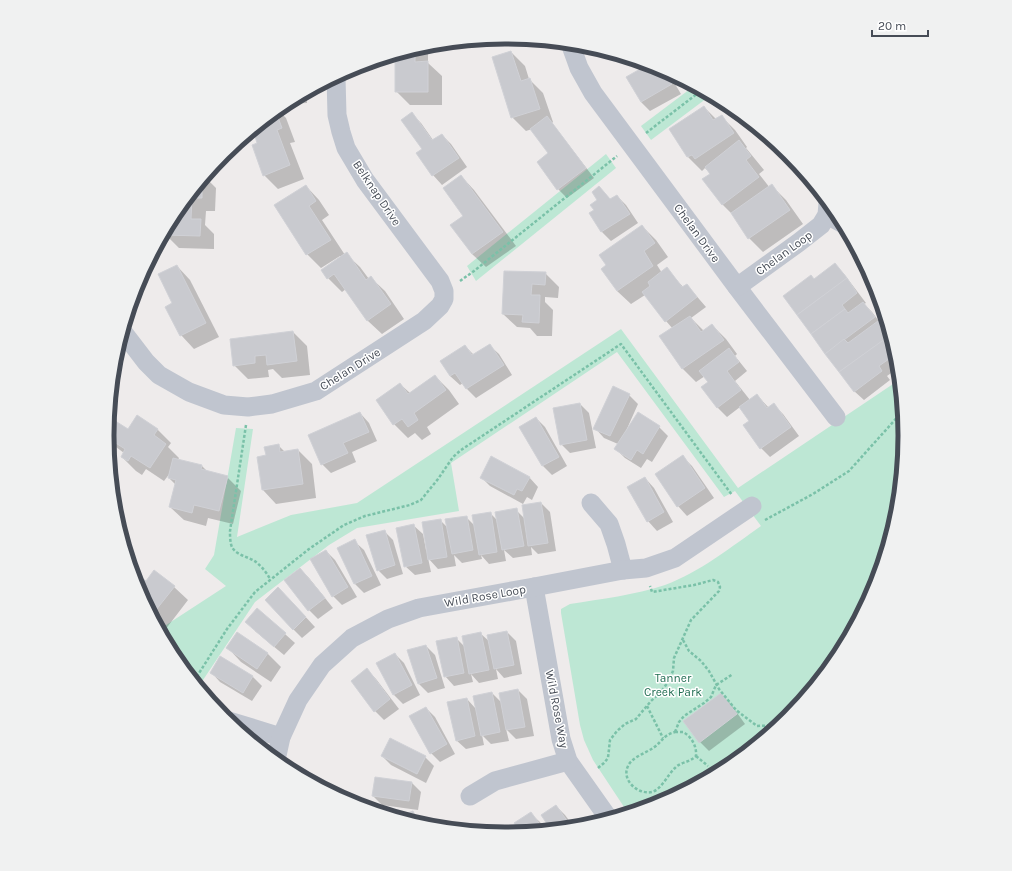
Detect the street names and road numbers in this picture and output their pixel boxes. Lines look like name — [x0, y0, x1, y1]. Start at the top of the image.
street label: Belknap Drive — [350, 158, 404, 228]
street label: Chelan Drive — [671, 201, 723, 265]
street label: Chelan Loop — [753, 228, 815, 278]
street label: Chelan Drive — [317, 345, 383, 393]
street label: Wild Rose Loop — [443, 582, 527, 610]
street label: Wild Rose Way — [543, 669, 572, 750]

